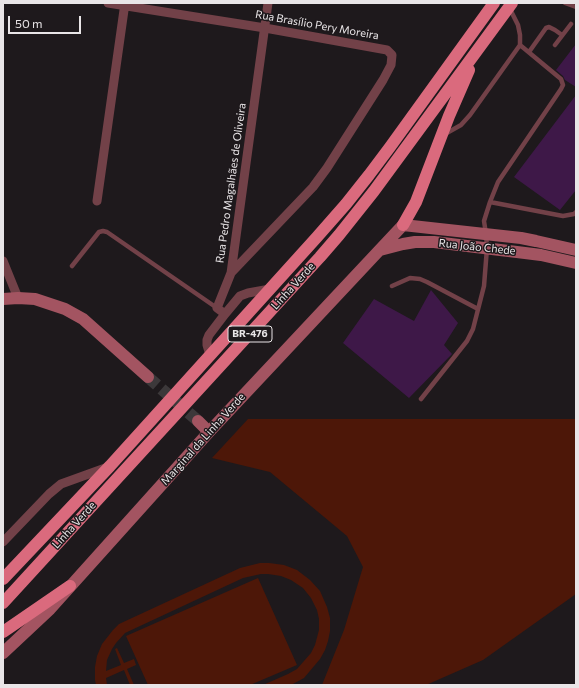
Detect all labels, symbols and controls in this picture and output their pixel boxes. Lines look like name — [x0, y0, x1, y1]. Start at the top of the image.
scale bar — [10, 8, 83, 34]
street label: Rua Brasílio Pery Moreira — [254, 8, 380, 42]
text: 50 m — [15, 16, 43, 30]
street label: Rua Pedro Magalhães de Oliveira — [213, 102, 249, 264]
street label: Rua João Chede — [438, 236, 516, 258]
street label: Linha Verde — [269, 260, 317, 312]
road number: BR-476 — [228, 326, 272, 342]
street label: Marginal da Linha Verde — [158, 390, 248, 488]
street label: Linha Verde — [50, 499, 98, 551]

